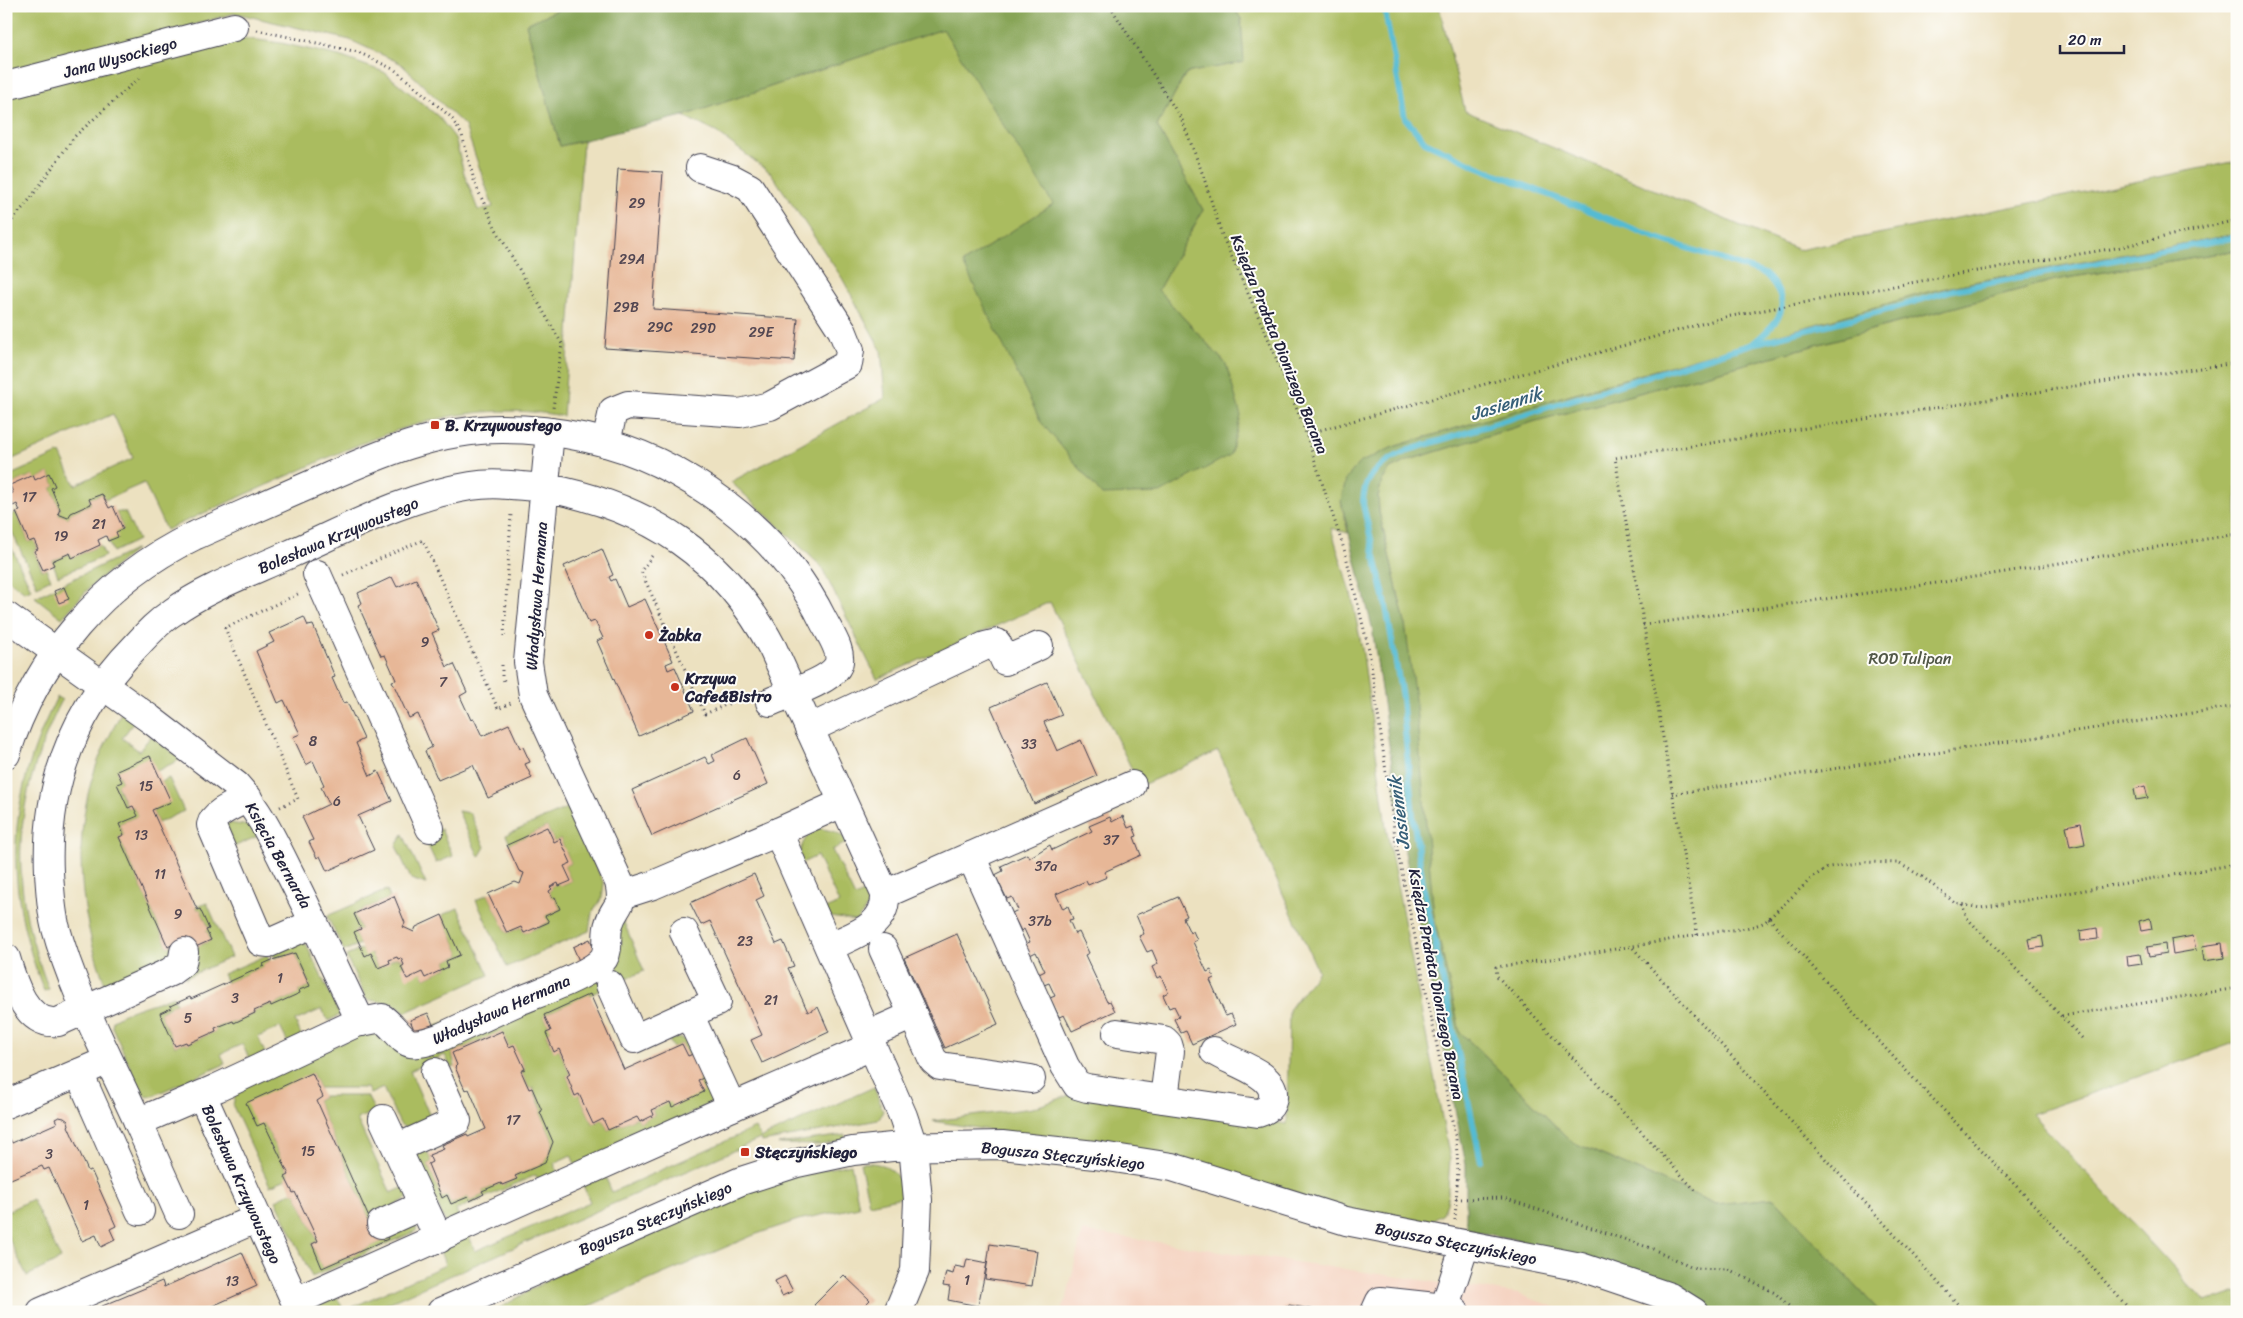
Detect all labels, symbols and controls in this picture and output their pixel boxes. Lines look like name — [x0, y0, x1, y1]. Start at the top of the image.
scale bar — [2060, 22, 2124, 54]
text: 20 m — [2068, 27, 2102, 53]
street label: Jana Wysockiego — [59, 28, 180, 87]
house number: 29 — [629, 191, 646, 216]
street label: Księdza Prałata Dionizego Barana — [1222, 230, 1337, 459]
house number: 29A — [619, 247, 645, 272]
house number: 29B — [613, 295, 639, 320]
house number: 29C — [647, 315, 673, 340]
house number: 29D — [690, 316, 716, 341]
house number: 29E — [749, 320, 774, 345]
water label: Jasiennik — [1466, 377, 1548, 430]
place label: B. Krzywoustego — [445, 411, 563, 440]
marker: B. Krzywoustego — [429, 419, 441, 431]
house number: 17 — [22, 485, 37, 510]
street label: Bolesława Krzywoustego — [253, 488, 423, 582]
house number: 21 — [92, 512, 106, 537]
street label: Władysława Hermana — [517, 521, 556, 671]
house number: 19 — [54, 524, 69, 549]
place label: Żabka — [658, 621, 702, 650]
marker: Żabka — [643, 629, 655, 641]
house number: 9 — [421, 630, 430, 655]
park label: ROD Tulipan — [1868, 644, 1952, 673]
place label: Krzywa Cafe&Bistro — [684, 664, 773, 711]
house number: 7 — [439, 670, 448, 695]
marker: Krzywa Cafe&Bistro — [669, 681, 681, 693]
house number: 8 — [309, 729, 318, 754]
house number: 33 — [1021, 732, 1037, 757]
house number: 6 — [733, 763, 741, 788]
water label: Jasiennik — [1378, 772, 1419, 851]
house number: 15 — [139, 774, 154, 799]
house number: 6 — [333, 789, 341, 814]
street label: Księcia Bernarda — [237, 796, 320, 914]
house number: 13 — [134, 823, 148, 848]
house number: 37 — [1103, 828, 1120, 853]
house number: 37a — [1035, 854, 1057, 879]
house number: 11 — [154, 862, 166, 887]
street label: Księdza Prałata Dionizego Barana — [1400, 866, 1473, 1102]
house number: 9 — [174, 902, 183, 927]
house number: 37b — [1028, 909, 1052, 934]
house number: 23 — [737, 929, 753, 954]
house number: 1 — [277, 966, 283, 991]
street label: Władysława Hermana — [427, 966, 575, 1053]
house number: 3 — [231, 986, 239, 1011]
house number: 21 — [764, 988, 778, 1013]
house number: 5 — [184, 1006, 193, 1031]
street label: Bolesława Krzywoustego — [193, 1100, 290, 1269]
house number: 17 — [506, 1108, 521, 1133]
street label: Bogusza Stęczyńskiego — [980, 1132, 1146, 1179]
place label: Stęczyńskiego — [754, 1138, 857, 1167]
house number: 15 — [301, 1139, 316, 1164]
house number: 3 — [45, 1142, 53, 1167]
marker: Stęczyńskiego — [739, 1146, 751, 1158]
street label: Bogusza Stęczyńskiego — [574, 1173, 737, 1264]
house number: 1 — [83, 1193, 89, 1218]
street label: Bogusza Stęczyńskiego — [1372, 1214, 1539, 1273]
house number: 1 — [964, 1268, 970, 1293]
house number: 13 — [225, 1269, 239, 1294]

